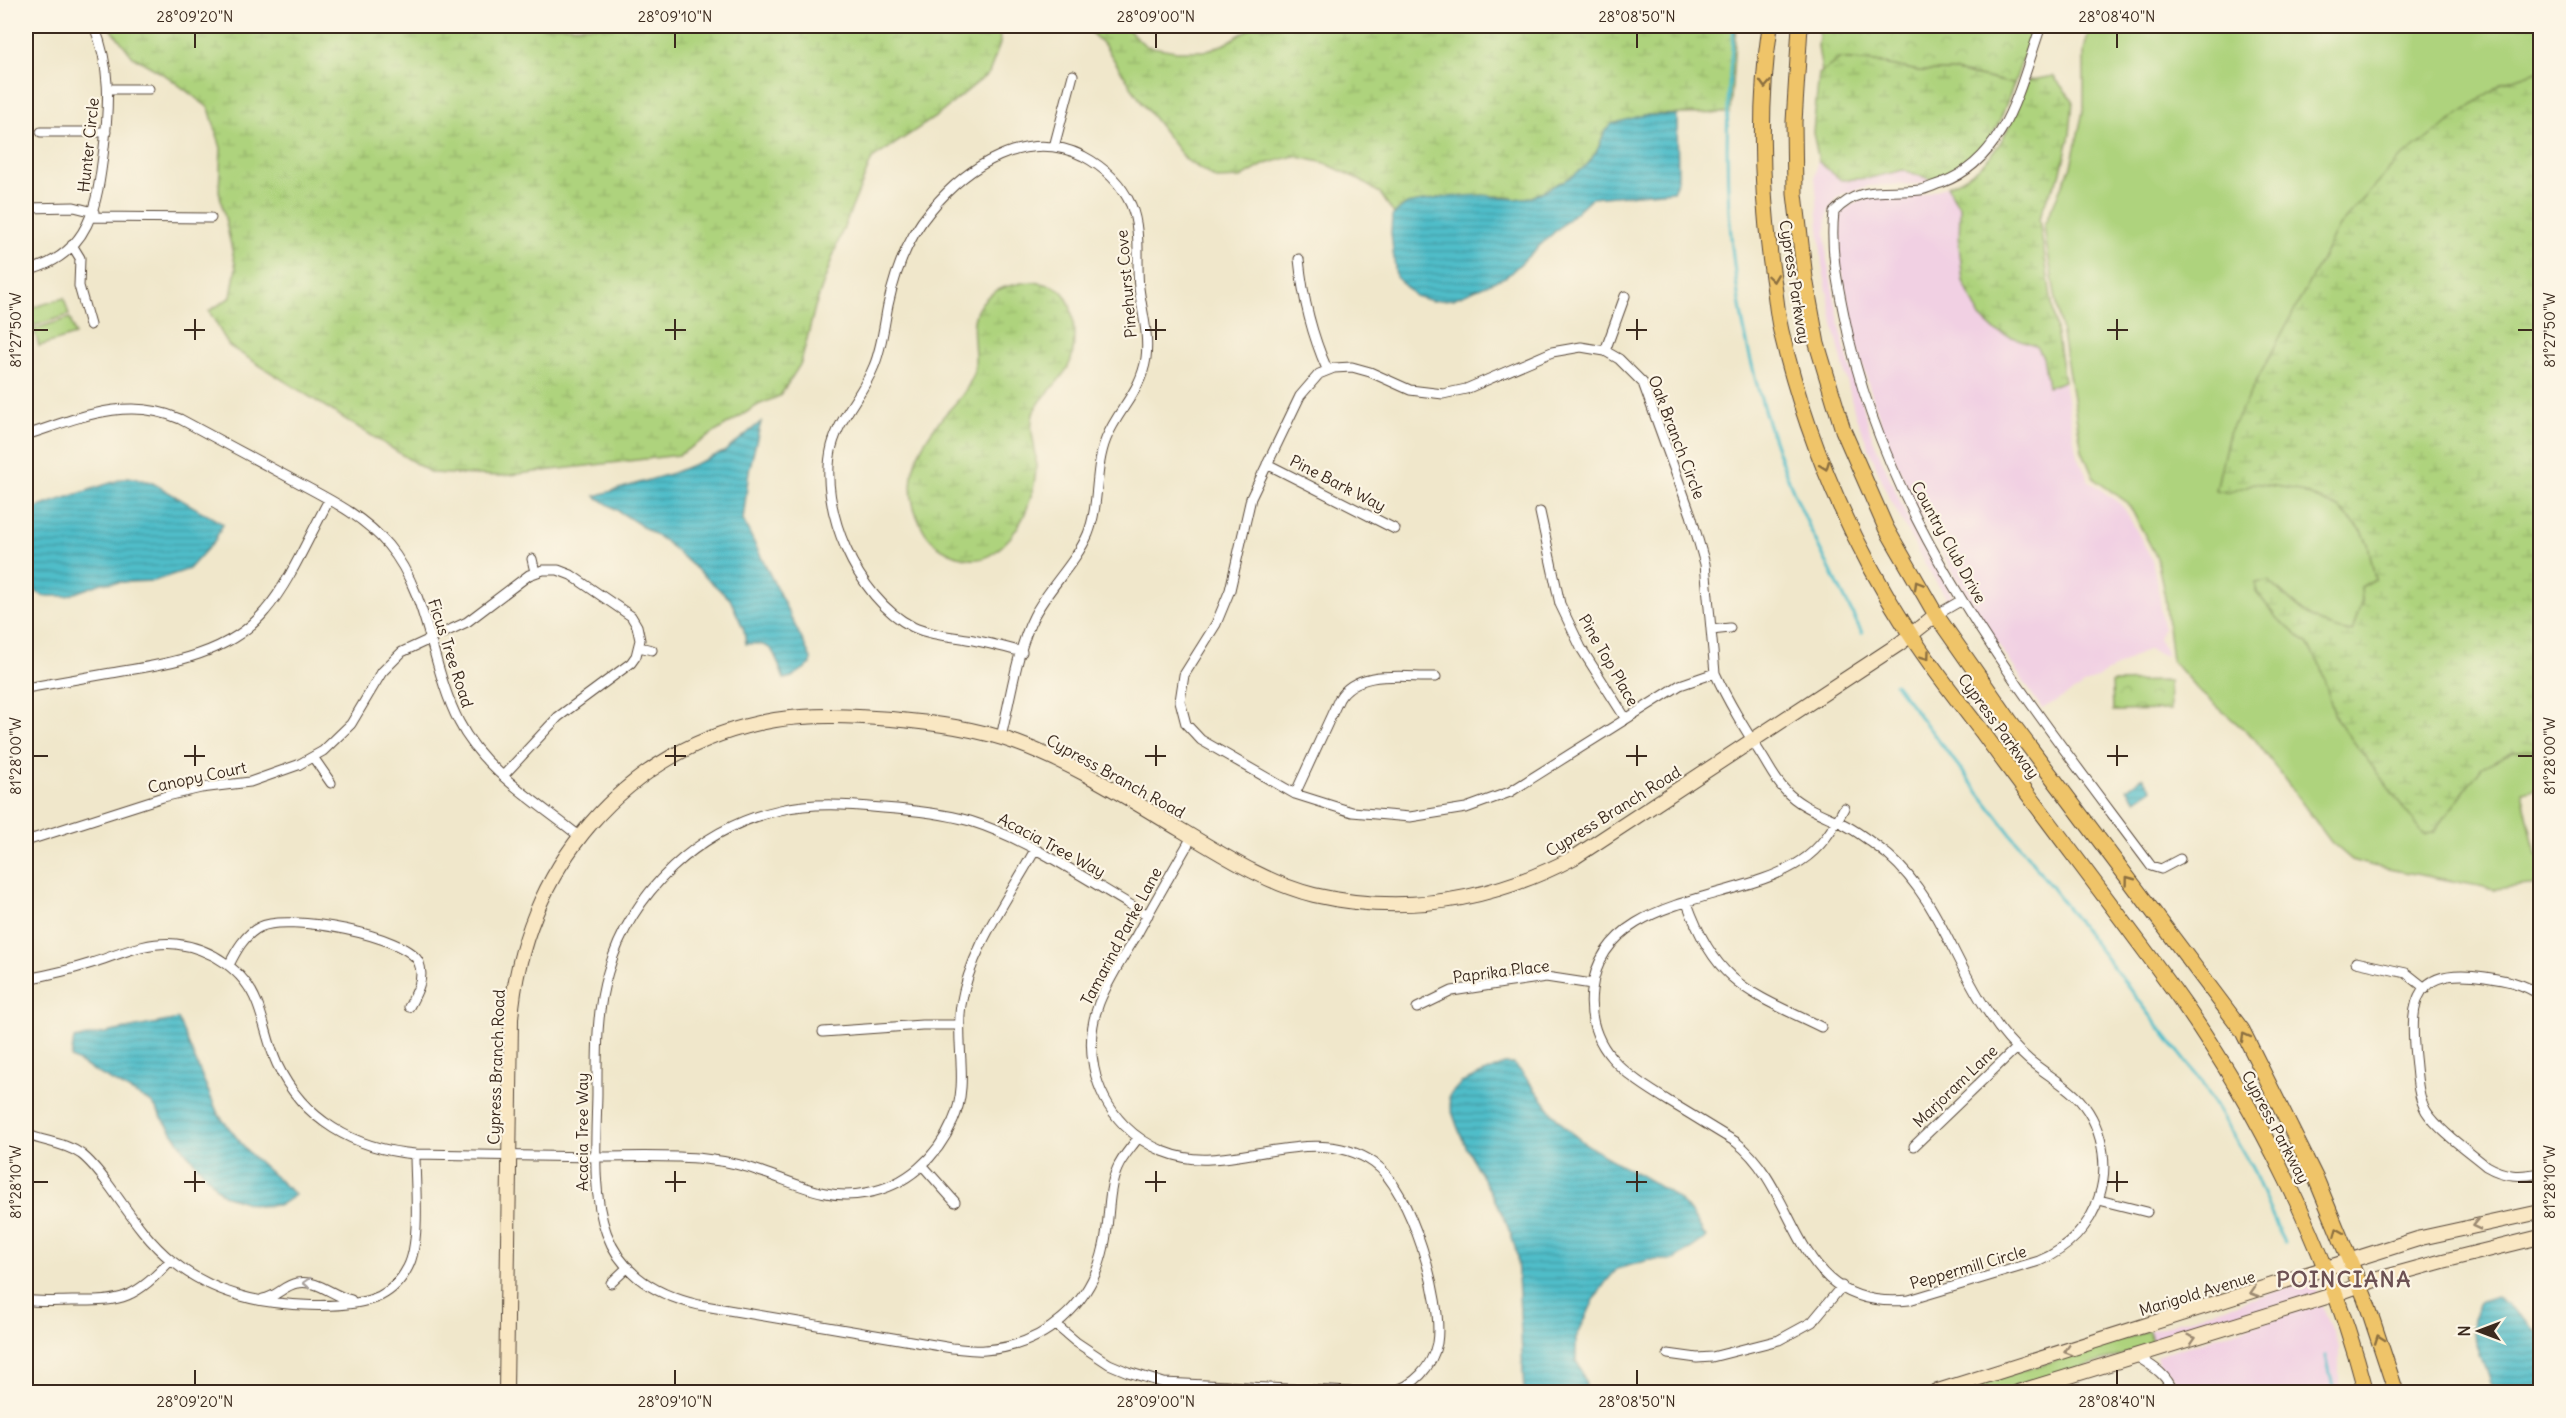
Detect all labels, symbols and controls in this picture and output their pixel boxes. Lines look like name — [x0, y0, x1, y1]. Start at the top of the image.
text: 28°09'20"N — [157, 7, 233, 26]
text: 28°09'10"N — [638, 7, 712, 26]
text: 28°09'00"N — [1117, 7, 1195, 26]
text: 28°08'50"N — [1598, 7, 1676, 26]
text: 28°08'40"N — [2079, 7, 2155, 26]
one-way arrow — [1758, 79, 1771, 88]
street label: Hunter Circle — [73, 97, 103, 193]
street label: Cypress Parkway — [1775, 219, 1815, 345]
street label: Pinehurst Cove — [1111, 229, 1141, 339]
one-way arrow — [1767, 273, 1779, 283]
text: 81°27'50"W — [6, 292, 25, 368]
text: 81°27'50"W — [2540, 292, 2559, 368]
street label: Oak Branch Circle — [1644, 372, 1710, 502]
street label: Pine Bark Way — [1287, 450, 1389, 516]
one-way arrow — [1817, 460, 1830, 470]
street label: Country Club Drive — [1907, 477, 1991, 607]
one-way arrow — [1914, 581, 1925, 591]
street label: Ficus Tree Road — [424, 596, 478, 710]
street label: Pine Top Place — [1575, 610, 1643, 710]
one-way arrow — [1918, 649, 1929, 660]
street label: Cypress Parkway — [1954, 669, 2044, 783]
text: 81°28'00"W — [6, 717, 25, 795]
text: 81°28'00"W — [2540, 717, 2559, 795]
street label: Cypress Branch Road — [1043, 730, 1189, 822]
street label: Canopy Court — [146, 757, 249, 797]
street label: Cypress Branch Road — [1542, 761, 1684, 861]
street label: Acacia Tree Way — [995, 808, 1109, 882]
street label: Tamarind Parke Lane — [1076, 864, 1166, 1008]
one-way arrow — [2125, 876, 2136, 887]
street label: Paprika Place — [1451, 955, 1551, 987]
street label: Cypress Branch Road — [483, 989, 509, 1145]
one-way arrow — [2241, 1033, 2252, 1043]
street label: Marjoram Lane — [1908, 1041, 2002, 1131]
street label: Cypress Parkway — [2238, 1067, 2314, 1187]
street label: Acacia Tree Way — [572, 1073, 592, 1191]
text: 81°28'10"W — [6, 1145, 25, 1219]
text: 81°28'10"W — [2540, 1145, 2559, 1219]
one-way arrow — [2471, 1218, 2481, 1231]
one-way arrow — [2333, 1227, 2345, 1238]
street label: Peppermill Circle — [1907, 1241, 2029, 1293]
district label: POINCIANA — [2276, 1265, 2412, 1293]
street label: Marigold Avenue — [2136, 1266, 2258, 1320]
one-way arrow — [302, 1277, 311, 1290]
one-way arrow — [2249, 1285, 2260, 1297]
north arrow — [2449, 1301, 2509, 1361]
text: N — [2454, 1325, 2474, 1337]
one-way arrow — [2186, 1334, 2197, 1346]
one-way arrow — [2374, 1334, 2387, 1345]
one-way arrow — [2063, 1344, 2074, 1356]
text: 28°09'20"N — [157, 1392, 233, 1411]
text: 28°09'10"N — [638, 1392, 712, 1411]
text: 28°09'00"N — [1117, 1392, 1195, 1411]
text: 28°08'50"N — [1598, 1392, 1676, 1411]
text: 28°08'40"N — [2079, 1392, 2155, 1411]

